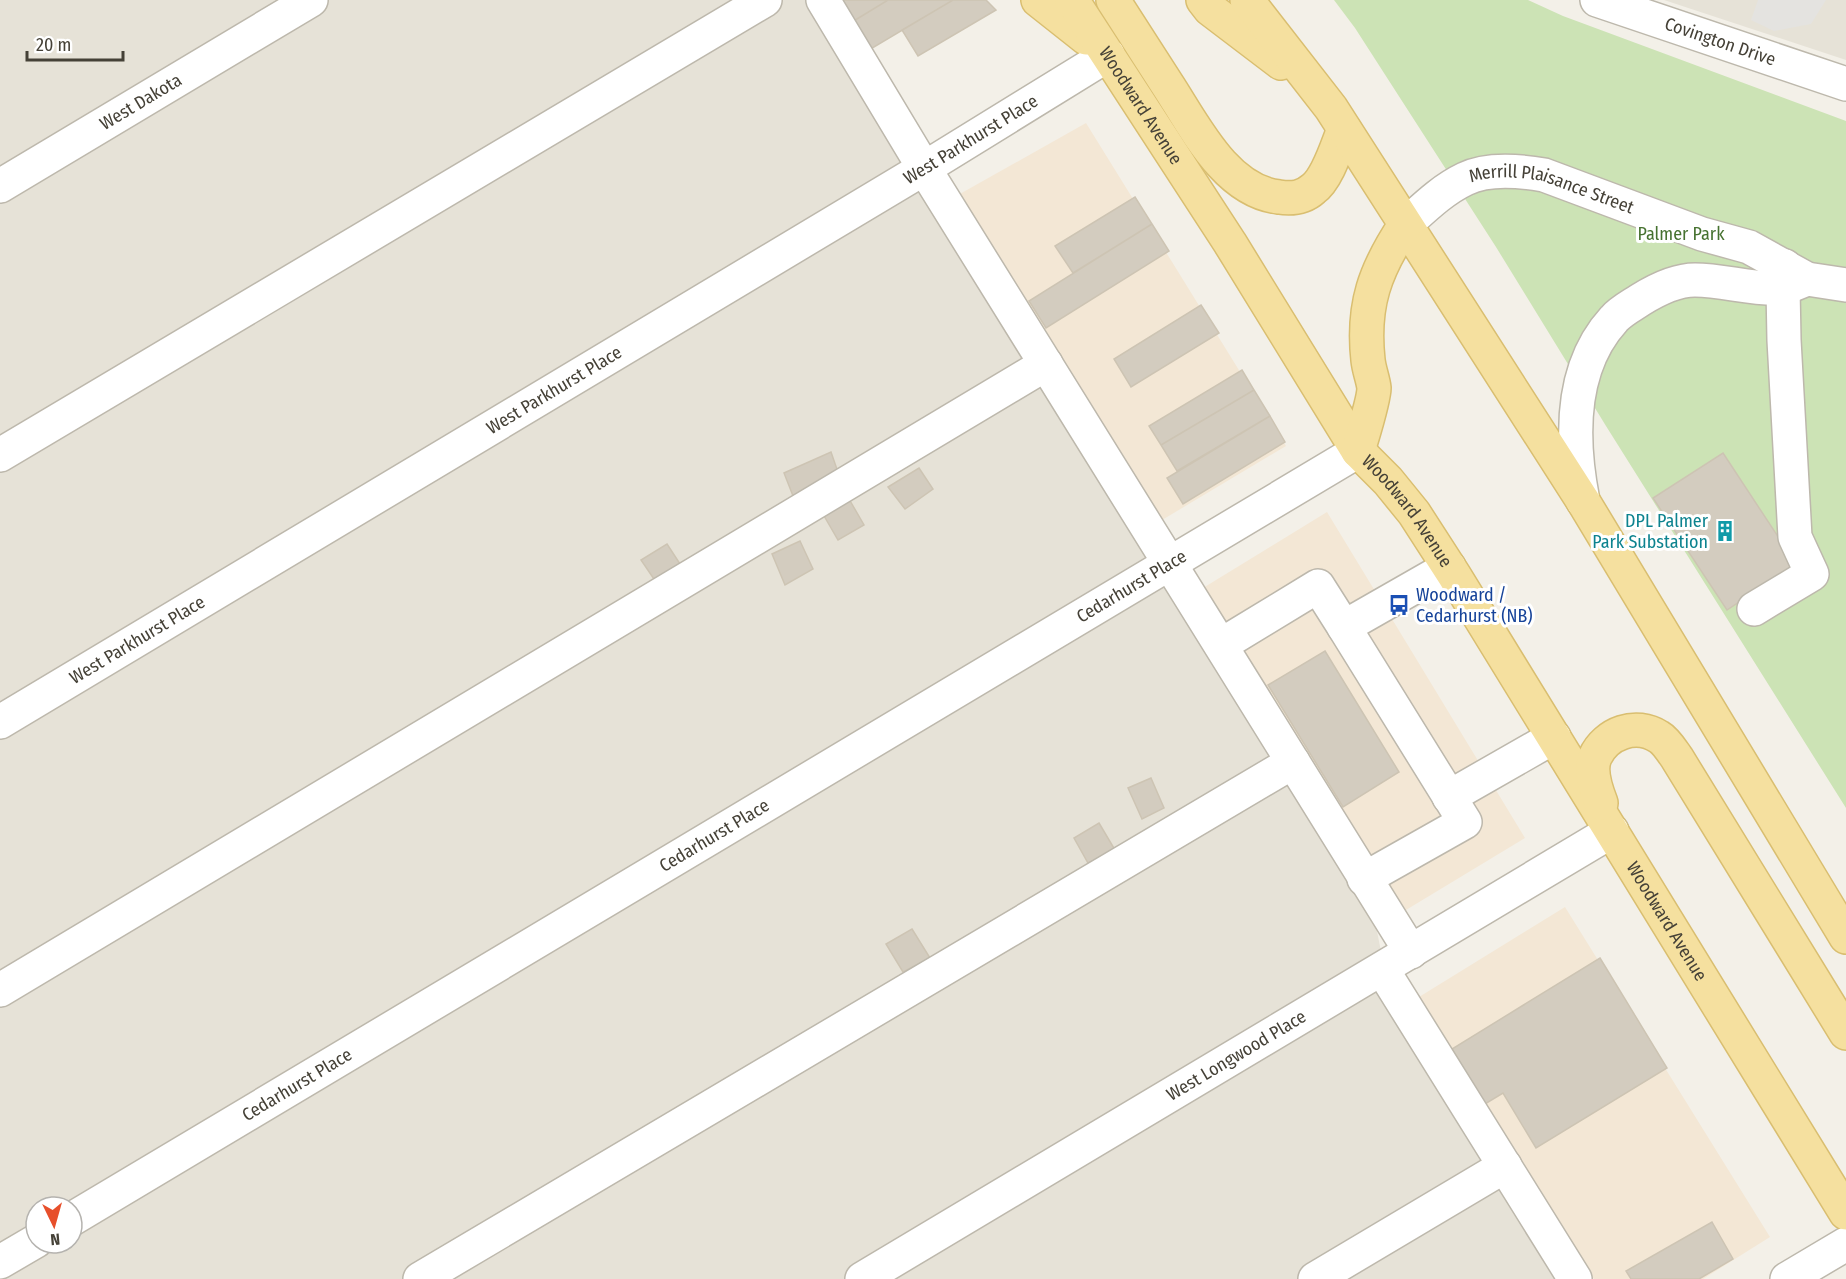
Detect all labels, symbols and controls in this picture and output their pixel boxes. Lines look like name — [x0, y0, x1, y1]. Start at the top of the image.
street label: Covington Drive — [1662, 13, 1779, 71]
scale bar — [27, 24, 123, 62]
text: 20 m — [36, 34, 71, 56]
street label: Woodward Avenue — [1094, 43, 1187, 169]
street label: West Dakota — [96, 69, 186, 135]
street label: West Parkhurst Place — [899, 90, 1042, 189]
street label: Merrill Plaisance Street — [1466, 160, 1637, 219]
park label: Palmer Park — [1637, 223, 1725, 245]
street label: West Parkhurst Place — [483, 341, 626, 439]
street label: Woodward Avenue — [1357, 450, 1457, 571]
place label: DPL Palmer Park Substation — [1592, 510, 1709, 553]
building icon: DPL Palmer Park Substation — [1713, 519, 1737, 543]
street label: Cedarhurst Place — [1072, 545, 1191, 628]
place label: Woodward / Cedarhurst (NB) — [1416, 584, 1533, 627]
street label: West Parkhurst Place — [66, 591, 209, 689]
bus stop icon: Woodward / Cedarhurst (NB) — [1387, 593, 1411, 617]
street label: Cedarhurst Place — [655, 794, 773, 877]
street label: Woodward Avenue — [1622, 858, 1712, 985]
street label: West Longwood Place — [1163, 1005, 1310, 1106]
street label: Cedarhurst Place — [238, 1043, 356, 1126]
north arrow — [24, 1195, 84, 1255]
text: N — [50, 1230, 61, 1249]

